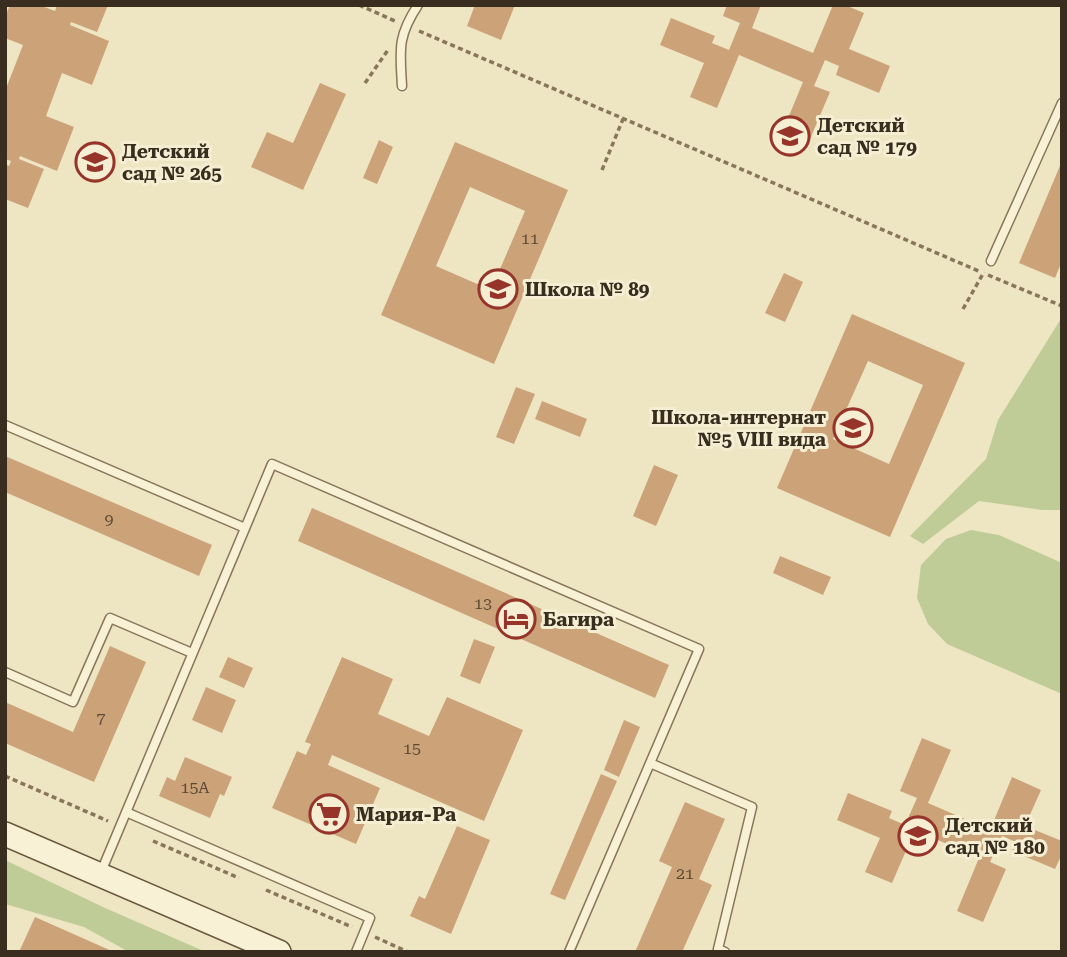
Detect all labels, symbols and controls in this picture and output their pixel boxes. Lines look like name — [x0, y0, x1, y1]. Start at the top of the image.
place label: Детский сад № 179 — [817, 114, 917, 159]
school or university icon: Детский сад № 179 — [769, 115, 811, 157]
place label: Детский сад № 265 — [122, 140, 222, 185]
school or university icon: Детский сад № 265 — [74, 141, 116, 183]
house number: 11 — [521, 229, 539, 248]
school or university icon: Школа № 89 — [477, 268, 519, 310]
place label: Школа № 89 — [525, 278, 650, 301]
place label: Школа-интернат №5 VIII вида — [651, 406, 827, 451]
school or university icon: Школа-интернат №5 VIII вида — [832, 407, 874, 449]
house number: 9 — [105, 510, 114, 529]
house number: 13 — [474, 594, 492, 613]
hotel icon: Багира — [495, 598, 537, 640]
place label: Багира — [543, 608, 614, 631]
house number: 7 — [97, 708, 106, 727]
house number: 15 — [403, 739, 421, 758]
house number: 15А — [180, 778, 210, 797]
supermarket icon: Мария-Ра — [308, 793, 350, 835]
place label: Мария-Ра — [356, 803, 456, 826]
place label: Детский сад № 180 — [945, 814, 1045, 859]
school or university icon: Детский сад № 180 — [897, 815, 939, 857]
house number: 21 — [676, 864, 694, 883]

